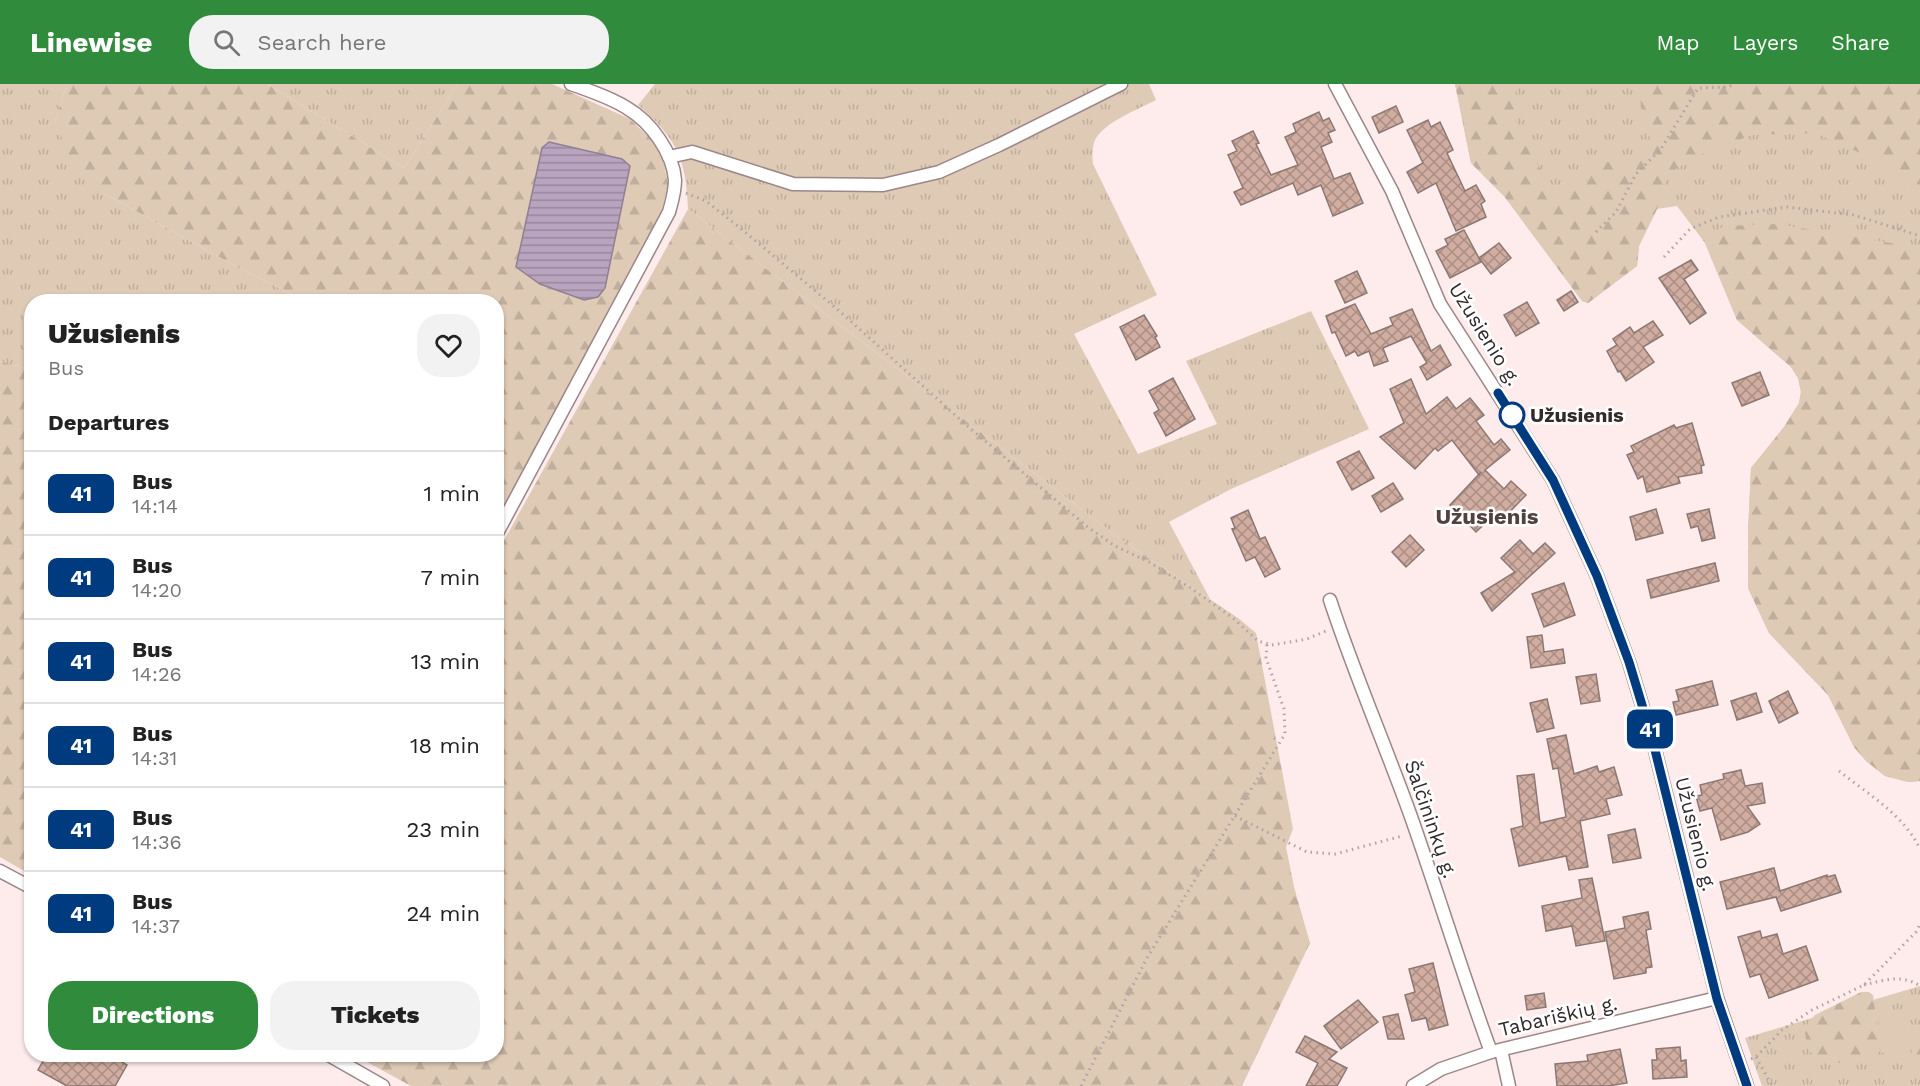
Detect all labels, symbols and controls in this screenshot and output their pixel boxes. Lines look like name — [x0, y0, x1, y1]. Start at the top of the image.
search box — [189, 15, 609, 69]
text: Linewise — [30, 26, 153, 59]
icon: search — [210, 26, 243, 59]
text: Search here — [258, 30, 387, 55]
text: Map — [1656, 30, 1699, 55]
text: Layers — [1732, 30, 1798, 55]
text: Share — [1831, 30, 1890, 55]
street label: Užusienio g. — [1444, 278, 1526, 390]
button: heart — [417, 314, 480, 377]
text: Užusienis — [48, 317, 180, 350]
text: Bus — [48, 356, 84, 380]
marker: Užusienis — [1499, 402, 1525, 428]
place label: Užusienis — [1530, 403, 1624, 427]
text: Departures — [48, 410, 169, 435]
text: Bus — [132, 469, 172, 494]
text: 41 — [70, 481, 92, 506]
text: 1 min — [423, 481, 480, 506]
text: 14:14 — [132, 494, 178, 518]
district label: Užusienis — [1435, 504, 1539, 529]
text: Bus — [132, 553, 172, 578]
text: 41 — [70, 565, 92, 590]
text: 7 min — [420, 565, 480, 590]
text: 14:20 — [132, 578, 182, 602]
text: Bus — [132, 637, 172, 662]
text: 41 — [70, 649, 92, 674]
text: 13 min — [411, 649, 480, 674]
text: 14:26 — [132, 662, 182, 686]
line badge: 41 — [1623, 710, 1677, 748]
text: 41 — [1639, 717, 1661, 742]
text: Bus — [132, 721, 172, 746]
text: 41 — [70, 733, 92, 758]
text: 18 min — [410, 733, 480, 758]
text: 14:31 — [132, 746, 177, 770]
street label: Šalčininkų g. — [1400, 757, 1462, 881]
street label: Užusienio g. — [1670, 774, 1722, 894]
text: Bus — [132, 805, 172, 830]
text: 41 — [70, 817, 92, 842]
text: 23 min — [406, 817, 480, 842]
text: 14:36 — [132, 830, 182, 854]
text: Bus — [132, 889, 172, 914]
text: 41 — [70, 901, 92, 926]
text: 24 min — [406, 901, 480, 926]
text: 14:37 — [132, 914, 180, 938]
button: Directions — [48, 981, 258, 1050]
button: Tickets — [270, 981, 480, 1050]
street label: Tabariškių g. — [1496, 991, 1620, 1041]

